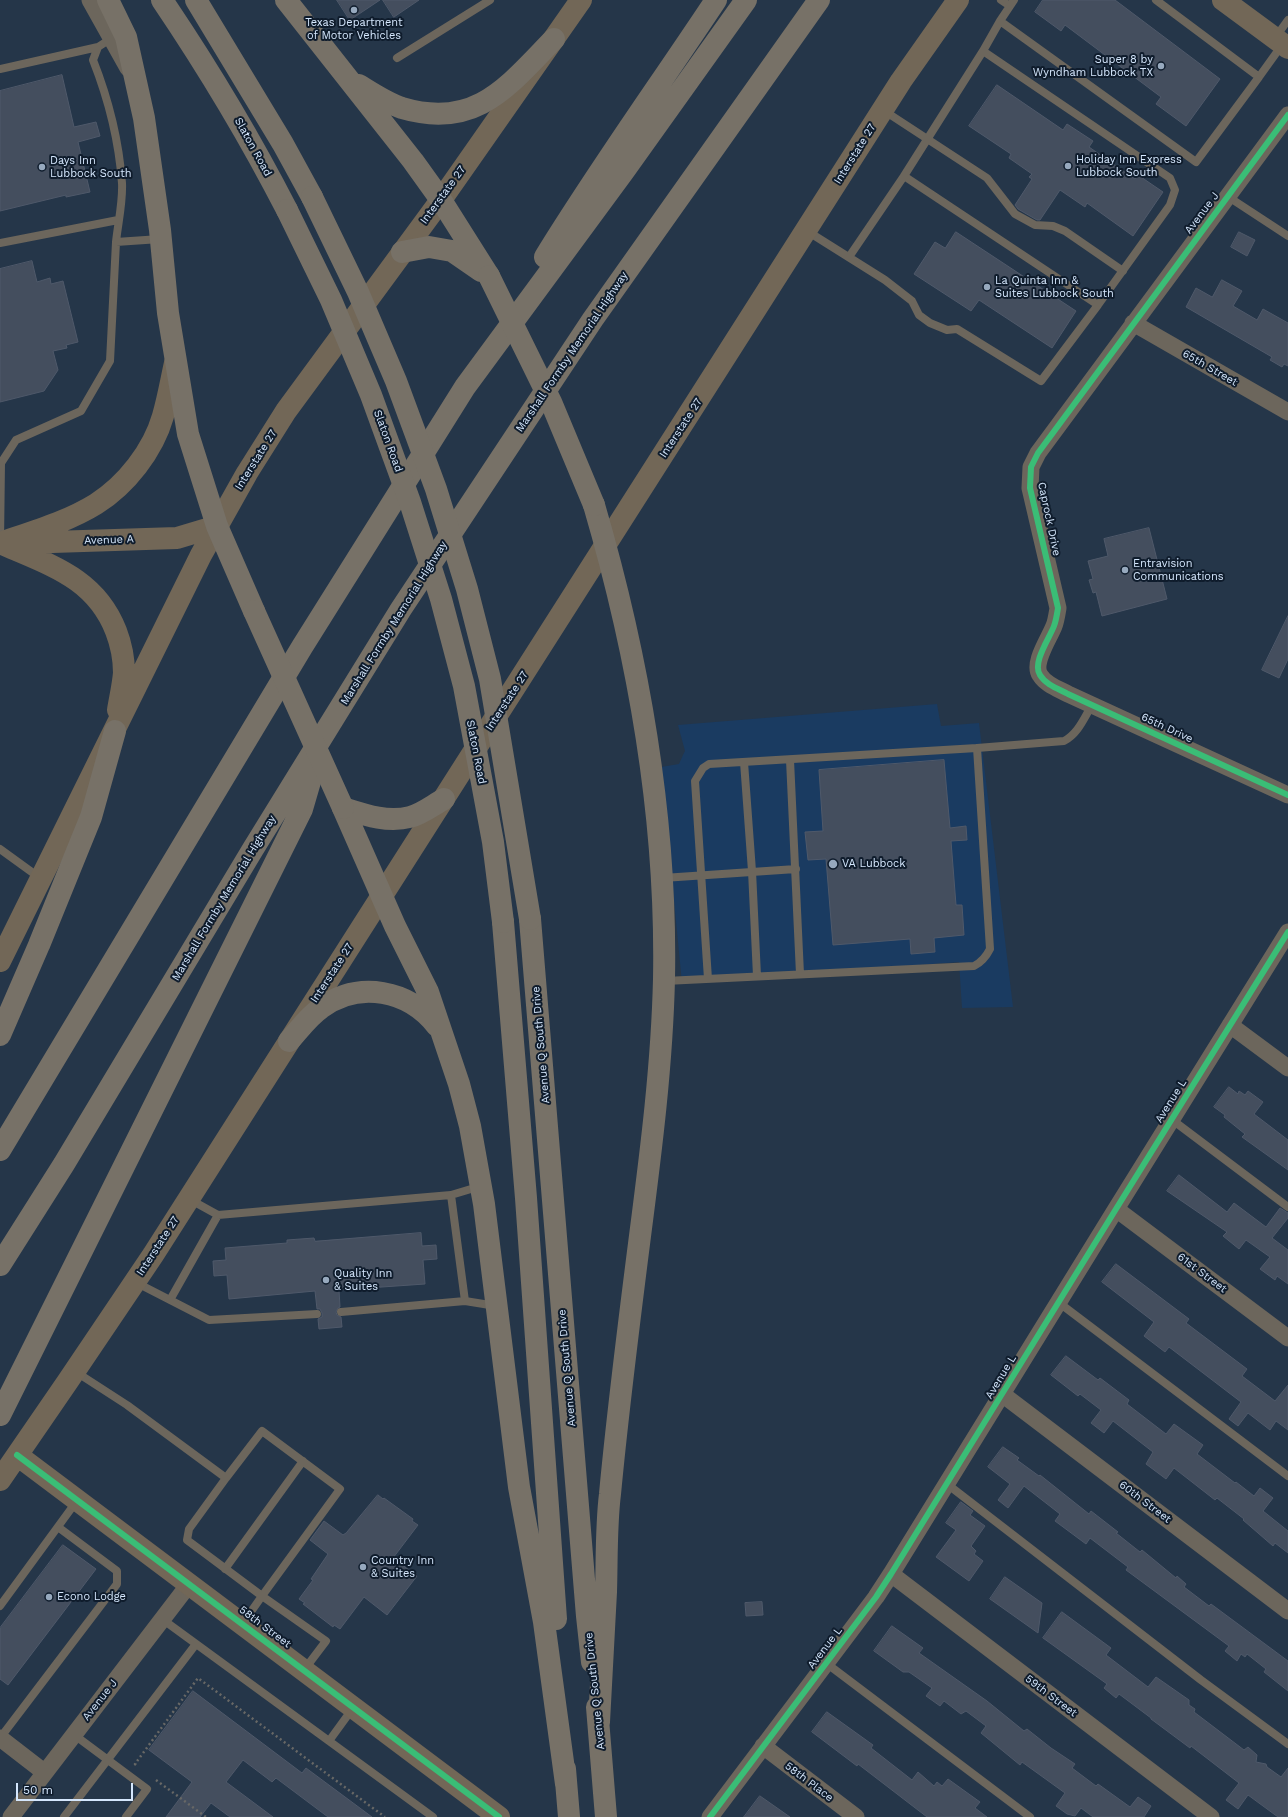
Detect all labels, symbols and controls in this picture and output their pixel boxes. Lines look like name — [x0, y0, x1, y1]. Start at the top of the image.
marker: Texas Department of Motor Vehicles — [349, 5, 359, 15]
place label: Texas Department of Motor Vehicles — [305, 16, 403, 42]
place label: Super 8 by Wyndham Lubbock TX — [1033, 53, 1153, 79]
marker: Super 8 by Wyndham Lubbock TX — [1156, 61, 1166, 71]
street label: Slaton Road — [231, 115, 275, 179]
street label: Interstate 27 — [831, 121, 879, 187]
place label: Holiday Inn Express Lubbock South — [1076, 153, 1182, 179]
place label: Days Inn Lubbock South — [50, 154, 132, 180]
marker: Holiday Inn Express Lubbock South — [1063, 161, 1073, 171]
marker: Days Inn Lubbock South — [37, 162, 47, 172]
street label: Interstate 27 — [417, 163, 469, 227]
street label: Avenue J — [1182, 190, 1222, 236]
street label: Marshall Formby Memorial Highway — [513, 269, 631, 435]
place label: La Quinta Inn & Suites Lubbock South — [995, 274, 1114, 300]
marker: La Quinta Inn & Suites Lubbock South — [982, 282, 992, 292]
street label: 65th Street — [1180, 347, 1240, 389]
street label: Interstate 27 — [657, 396, 705, 460]
street label: Slaton Road — [371, 408, 405, 474]
street label: Interstate 27 — [232, 427, 280, 493]
street label: Caprock Drive — [1035, 481, 1063, 557]
street label: Avenue A — [84, 533, 134, 547]
street label: Marshall Formby Memorial Highway — [338, 539, 450, 707]
place label: Entravision Communications — [1133, 557, 1224, 583]
marker: Entravision Communications — [1120, 565, 1130, 575]
street label: Interstate 27 — [483, 669, 531, 733]
street label: 65th Drive — [1139, 710, 1195, 746]
street label: Slaton Road — [463, 719, 489, 785]
street label: Marshall Formby Memorial Highway — [169, 813, 279, 983]
place label: VA Lubbock — [842, 857, 906, 871]
marker: VA Lubbock — [827, 858, 839, 870]
street label: Interstate 27 — [308, 941, 356, 1005]
street label: Avenue Q South Drive — [529, 986, 553, 1104]
street label: Avenue L — [1152, 1077, 1190, 1125]
street label: Interstate 27 — [134, 1214, 182, 1278]
street label: 61st Street — [1175, 1250, 1229, 1296]
place label: Quality Inn & Suites — [334, 1267, 392, 1293]
marker: Quality Inn & Suites — [321, 1275, 331, 1285]
street label: Avenue Q South Drive — [555, 1309, 579, 1427]
street label: Avenue L — [983, 1352, 1019, 1402]
street label: 60th Street — [1116, 1478, 1174, 1526]
place label: Country Inn & Suites — [371, 1554, 434, 1580]
marker: Country Inn & Suites — [358, 1562, 368, 1572]
place label: Econo Lodge — [57, 1590, 126, 1604]
marker: Econo Lodge — [44, 1592, 54, 1602]
street label: 58th Street — [236, 1603, 294, 1651]
street label: Avenue L — [805, 1624, 845, 1672]
street label: Avenue Q South Drive — [582, 1632, 608, 1750]
street label: 59th Street — [1022, 1672, 1080, 1720]
street label: Avenue J — [80, 1677, 120, 1723]
street label: 58th Place — [782, 1760, 836, 1804]
scale bar — [18, 1775, 135, 1801]
text: 50 m — [23, 1783, 53, 1797]

